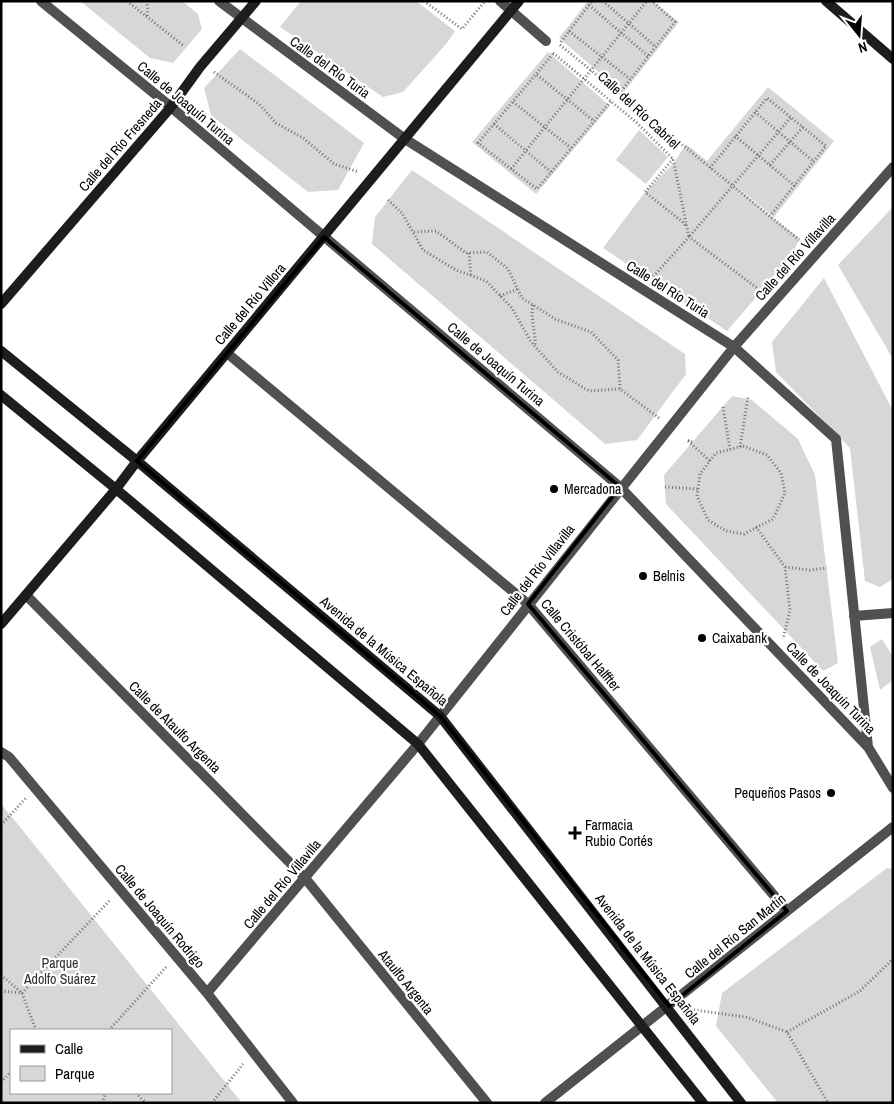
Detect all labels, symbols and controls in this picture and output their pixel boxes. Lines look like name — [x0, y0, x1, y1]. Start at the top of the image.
north arrow — [834, 10, 884, 60]
street label: Calle del Río Turia — [286, 32, 374, 102]
text: N — [856, 38, 869, 57]
street label: Calle de Joaquín Turina — [134, 57, 239, 149]
street label: Calle del Río Cabriel — [594, 67, 684, 153]
street label: Calle del Río Fresneda — [75, 94, 166, 195]
street label: Calle del Río Villavilla — [751, 209, 839, 304]
street label: Calle del Río Turia — [623, 256, 713, 322]
street label: Calle del Río Villora — [211, 259, 290, 349]
street label: Calle de Joaquín Turina — [444, 318, 549, 410]
place label: Mercadona — [564, 480, 622, 498]
marker: Mercadona — [548, 483, 560, 495]
street label: Calle del Río Villavilla — [496, 520, 579, 619]
place label: Belnis — [653, 567, 685, 585]
marker: Belnis — [637, 570, 649, 582]
street label: Avenida de la Música Española — [316, 592, 452, 710]
street label: Calle Cristóbal Halffter — [537, 595, 625, 695]
place label: Caixabank — [712, 629, 767, 647]
marker: Caixabank — [696, 632, 708, 644]
street label: Calle de Joaquín Turina — [782, 638, 880, 738]
street label: Calle de Ataulfo Argenta — [125, 677, 225, 777]
place label: Pequeños Pasos — [734, 784, 821, 802]
marker: Pequeños Pasos — [825, 787, 837, 799]
place label: Farmacia Rubio Cortés — [585, 816, 653, 850]
marker: Farmacia Rubio Cortés — [569, 827, 581, 839]
street label: Calle del Río Villavilla — [239, 835, 325, 932]
street label: Calle de Joaquín Rodrigo — [111, 860, 209, 972]
street label: Avenida de la Música Española — [591, 889, 705, 1029]
street label: Calle del Río San Martín — [681, 890, 789, 982]
street label: Ataulfo Argenta — [374, 945, 438, 1019]
park label: Parque Adolfo Suárez — [23, 954, 96, 988]
legend — [10, 1029, 172, 1094]
text: Calle — [55, 1038, 83, 1059]
text: Parque — [55, 1063, 95, 1084]

